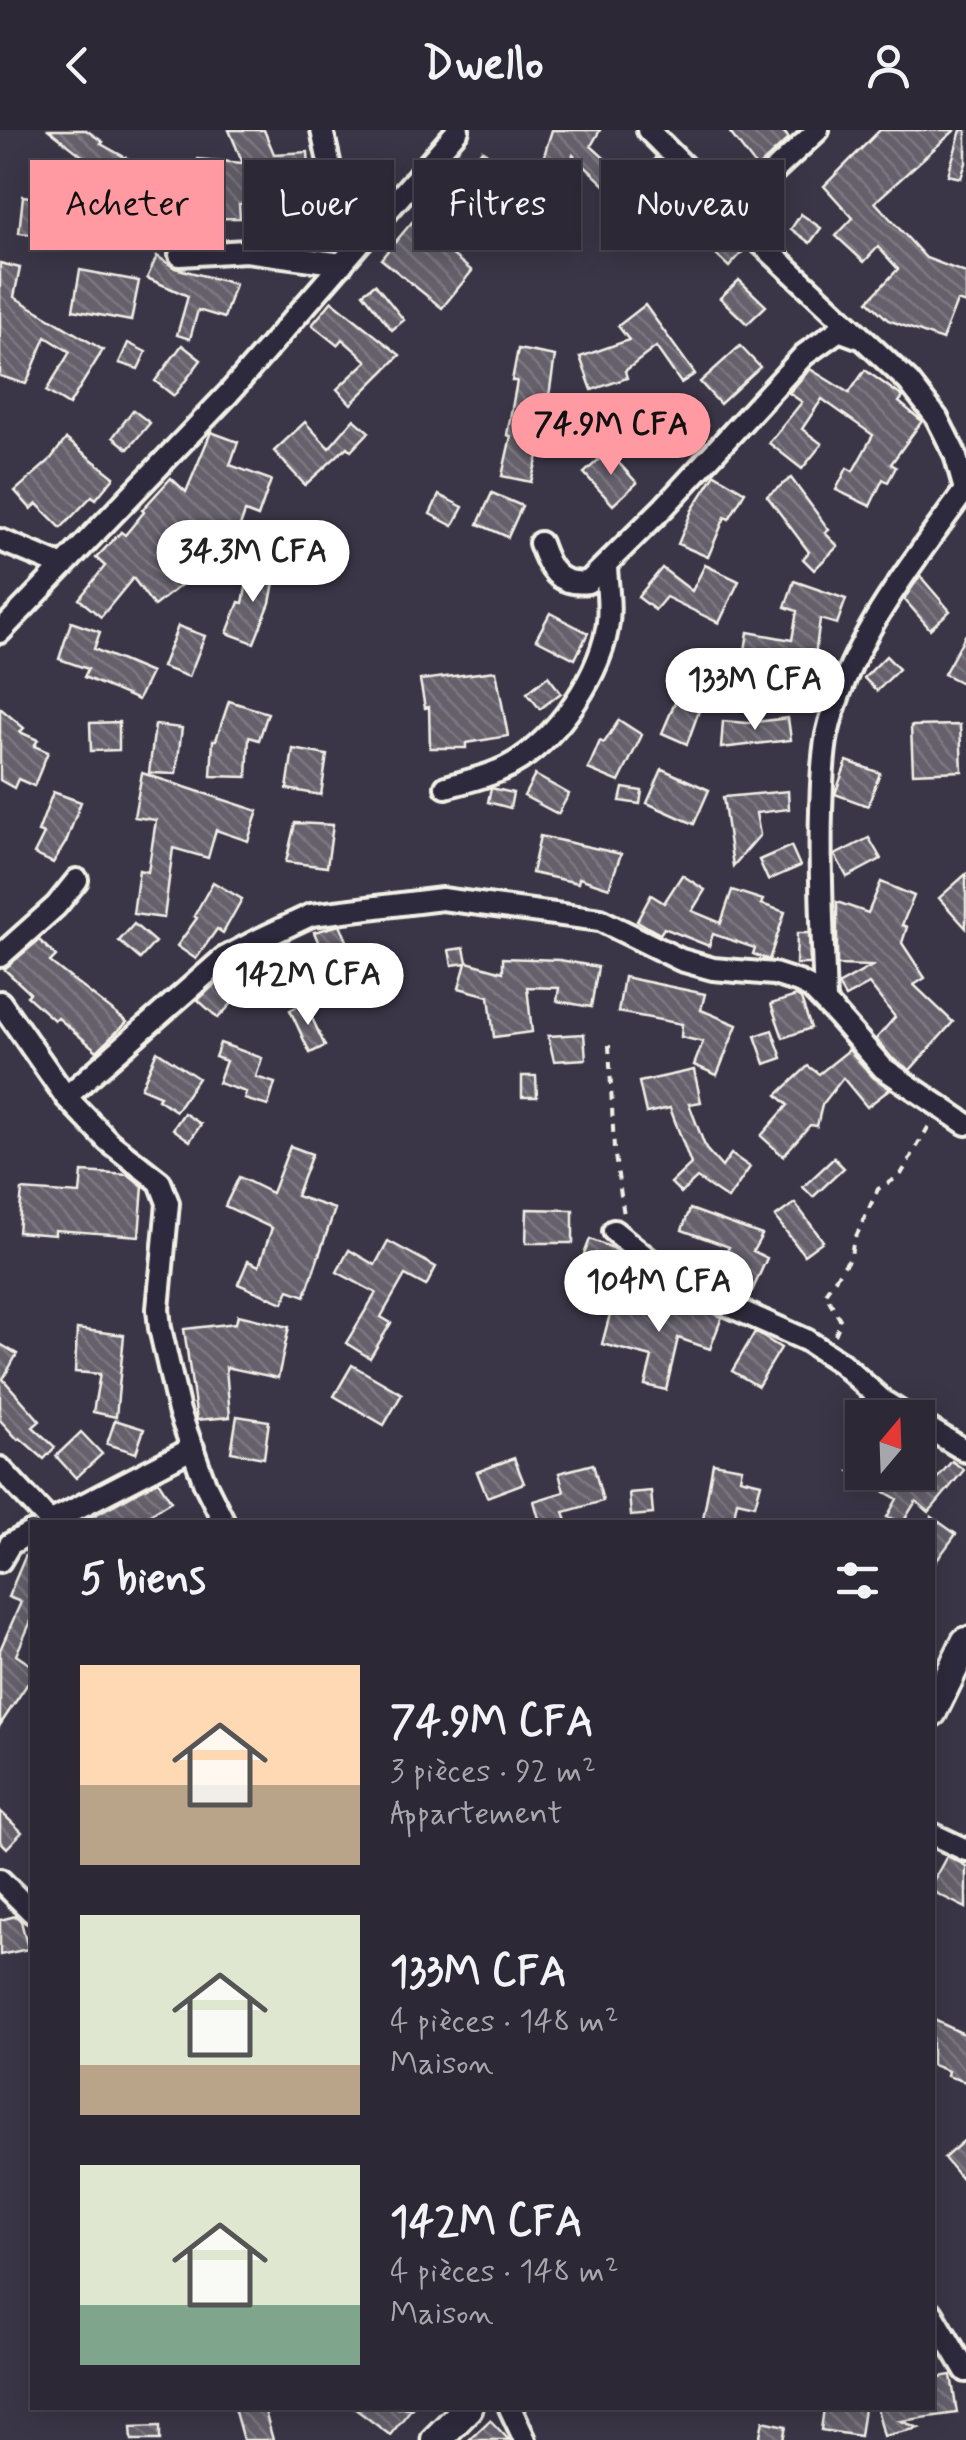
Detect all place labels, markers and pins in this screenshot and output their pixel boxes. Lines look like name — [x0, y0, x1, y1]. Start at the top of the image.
pin: 74.9M CFA — [497, 393, 725, 478]
pin: 34.3M CFA — [139, 520, 367, 605]
pin: 133M CFA — [652, 648, 858, 733]
pin: 142M CFA — [205, 943, 411, 1028]
pin: 104M CFA — [556, 1250, 762, 1335]

